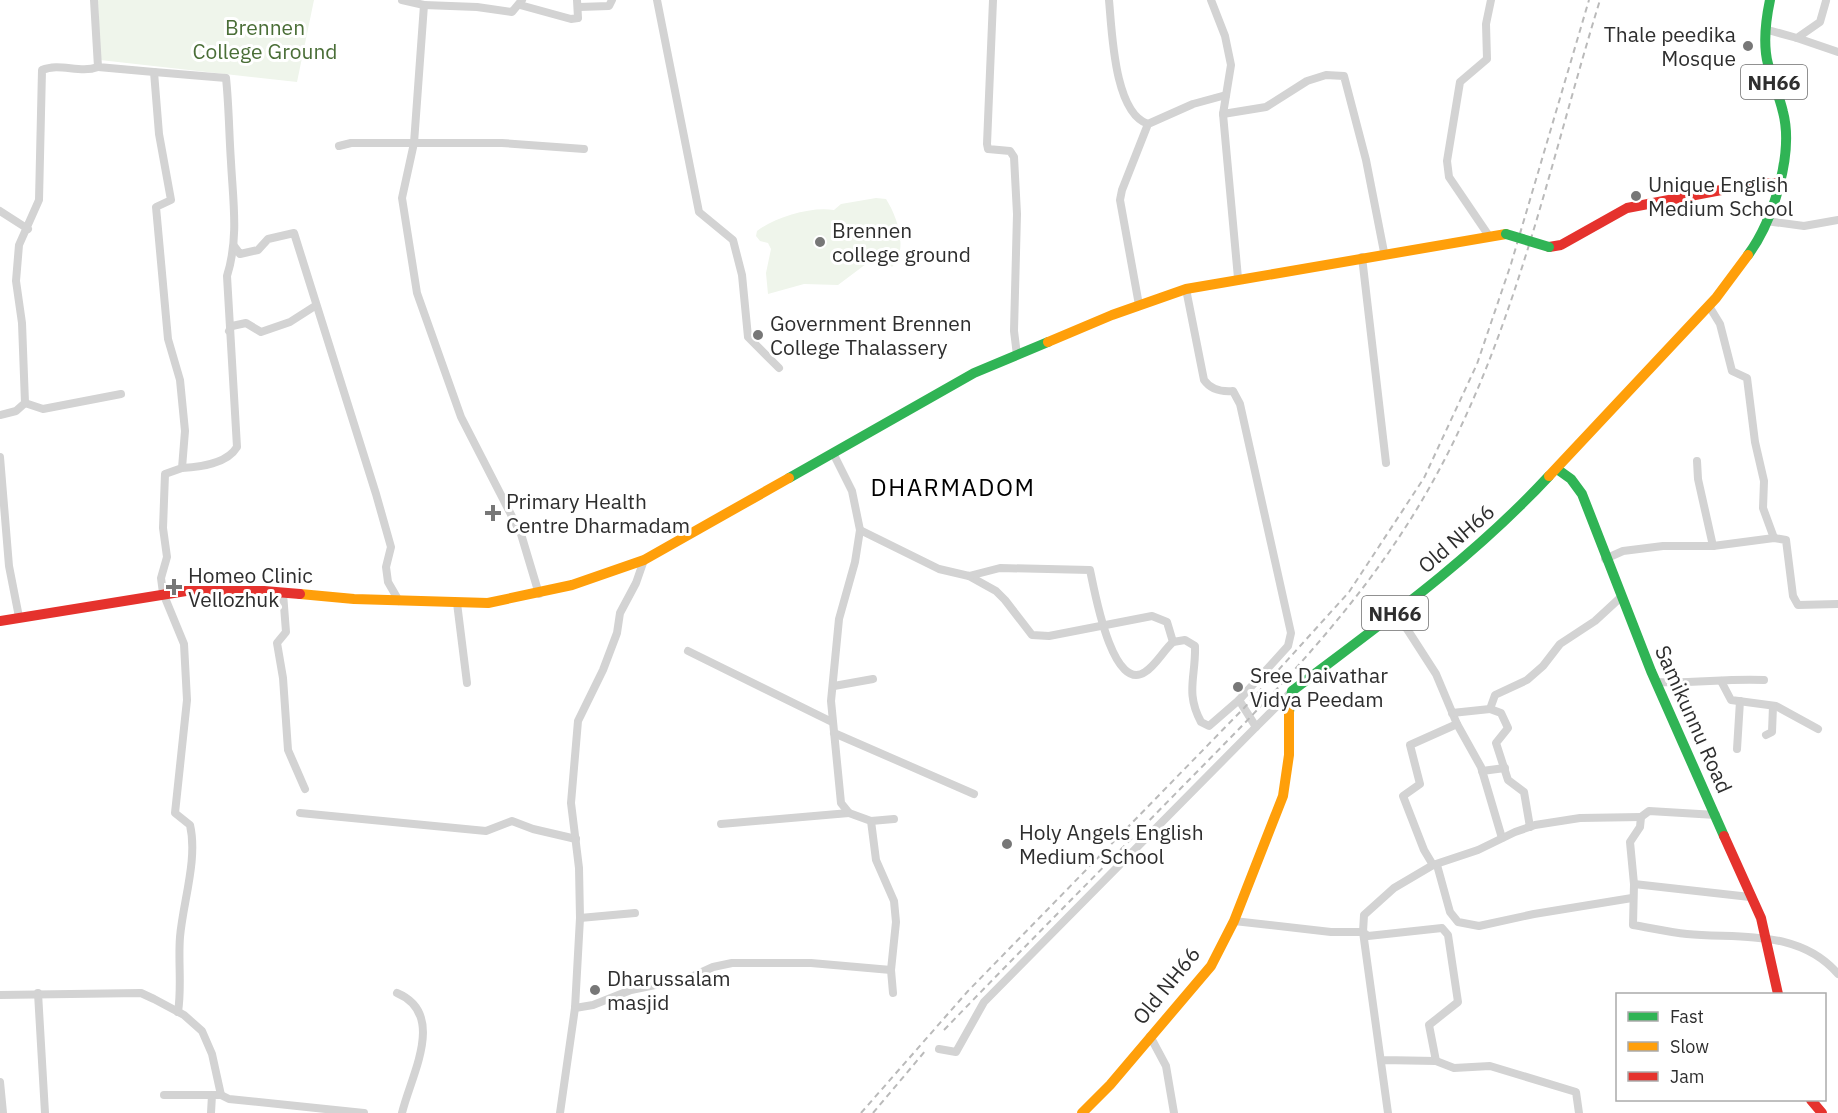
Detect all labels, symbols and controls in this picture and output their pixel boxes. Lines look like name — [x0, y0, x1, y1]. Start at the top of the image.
park label: Brennen College Ground — [192, 13, 338, 65]
place label: Thale peedika Mosque — [1604, 20, 1736, 72]
marker: Thale peedika Mosque — [1741, 39, 1755, 53]
road number: NH66 — [1741, 65, 1807, 99]
place label: Unique English Medium School — [1648, 170, 1793, 222]
marker: Unique English Medium School — [1629, 189, 1643, 203]
place label: Brennen college ground — [832, 216, 971, 268]
marker: Brennen college ground — [813, 235, 827, 249]
place label: Government Brennen College Thalassery — [770, 309, 972, 361]
marker: Government Brennen College Thalassery — [751, 328, 765, 342]
district label: DHARMADOM — [871, 471, 1035, 503]
place label: Primary Health Centre Dharmadam — [506, 487, 690, 539]
street label: Old NH66 — [1412, 497, 1500, 579]
marker: Primary Health Centre Dharmadam — [484, 504, 502, 522]
place label: Homeo Clinic Vellozhuk — [188, 561, 313, 613]
marker: Homeo Clinic Vellozhuk — [165, 578, 183, 596]
road number: NH66 — [1362, 596, 1428, 630]
street label: Samikunnu Road — [1649, 641, 1739, 797]
place label: Sree Daivathar Vidya Peedam — [1250, 661, 1388, 713]
marker: Sree Daivathar Vidya Peedam — [1231, 680, 1245, 694]
place label: Holy Angels English Medium School — [1019, 818, 1204, 870]
marker: Holy Angels English Medium School — [1000, 837, 1014, 851]
street label: Old NH66 — [1126, 940, 1206, 1030]
place label: Dharussalam masjid — [607, 964, 731, 1016]
marker: Dharussalam masjid — [588, 983, 602, 997]
legend — [1616, 993, 1826, 1101]
text: Fast — [1670, 1005, 1704, 1028]
text: Slow — [1670, 1035, 1709, 1058]
text: Jam — [1670, 1065, 1705, 1088]

